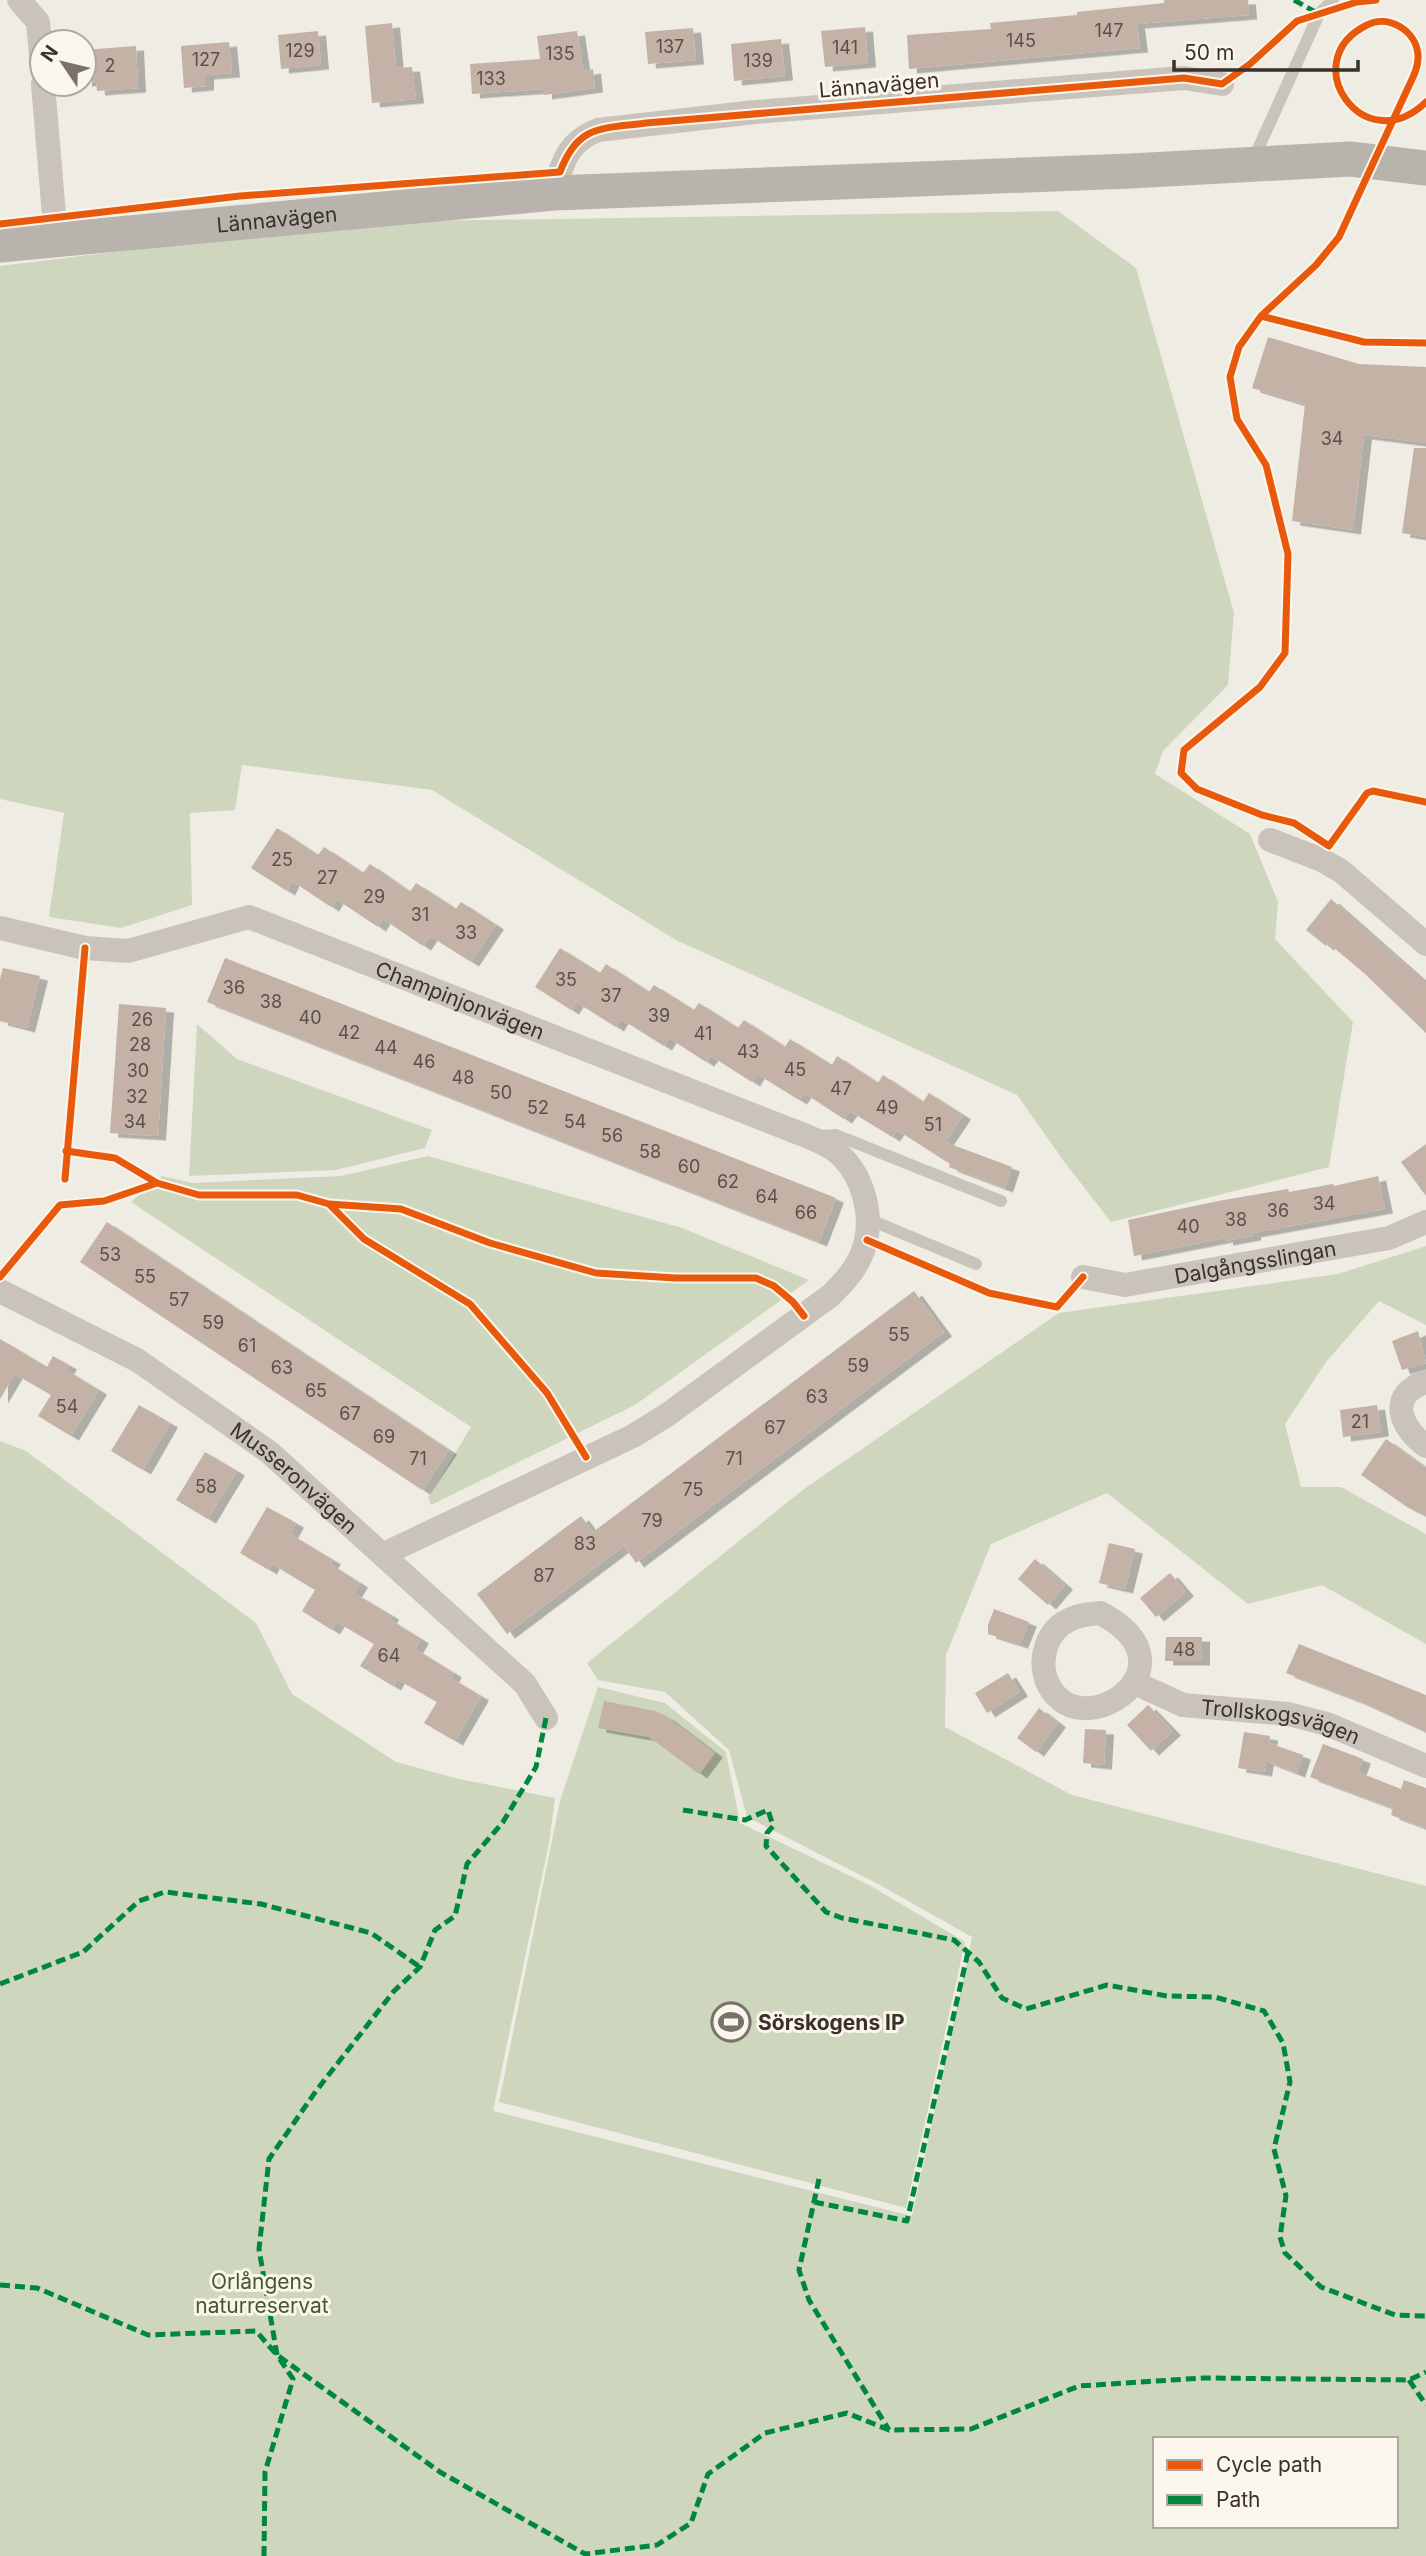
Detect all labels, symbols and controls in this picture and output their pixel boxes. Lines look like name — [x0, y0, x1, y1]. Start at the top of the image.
house number: 147 — [1094, 20, 1124, 41]
north arrow — [28, 28, 98, 98]
scale bar — [1174, 28, 1358, 72]
house number: 145 — [1006, 30, 1036, 51]
house number: 137 — [656, 36, 684, 57]
house number: 141 — [832, 37, 858, 58]
house number: 129 — [285, 40, 315, 61]
text: 50 m — [1184, 40, 1234, 65]
text: N — [36, 41, 63, 66]
house number: 135 — [545, 43, 575, 64]
house number: 127 — [192, 49, 220, 70]
house number: 139 — [743, 50, 773, 71]
house number: 2 — [105, 55, 115, 76]
street label: Lännavägen — [818, 67, 940, 103]
house number: 133 — [476, 68, 506, 89]
street label: Lännavägen — [215, 201, 338, 237]
house number: 34 — [1321, 428, 1343, 449]
house number: 25 — [271, 849, 293, 870]
house number: 27 — [316, 867, 338, 888]
house number: 29 — [363, 886, 385, 907]
house number: 31 — [411, 904, 429, 925]
house number: 33 — [455, 922, 477, 943]
street label: Champinjonvägen — [372, 956, 548, 1044]
house number: 35 — [555, 969, 577, 990]
house number: 36 — [223, 977, 245, 998]
house number: 37 — [600, 985, 622, 1006]
house number: 38 — [260, 991, 282, 1012]
house number: 39 — [648, 1005, 670, 1026]
house number: 40 — [299, 1007, 321, 1028]
house number: 26 — [131, 1009, 153, 1030]
house number: 42 — [338, 1022, 360, 1043]
house number: 41 — [694, 1023, 712, 1044]
house number: 28 — [129, 1034, 151, 1055]
house number: 44 — [374, 1037, 398, 1058]
house number: 43 — [737, 1041, 759, 1062]
house number: 46 — [413, 1051, 435, 1072]
house number: 45 — [784, 1059, 806, 1080]
house number: 30 — [127, 1060, 149, 1081]
house number: 48 — [452, 1067, 474, 1088]
house number: 47 — [830, 1078, 852, 1099]
house number: 50 — [490, 1082, 512, 1103]
house number: 32 — [126, 1086, 148, 1107]
house number: 52 — [527, 1097, 549, 1118]
house number: 49 — [876, 1097, 898, 1118]
house number: 34 — [124, 1111, 146, 1132]
house number: 54 — [564, 1111, 586, 1132]
house number: 51 — [924, 1114, 942, 1135]
house number: 56 — [601, 1125, 623, 1146]
house number: 58 — [639, 1141, 661, 1162]
house number: 60 — [678, 1156, 700, 1177]
house number: 62 — [717, 1171, 739, 1192]
house number: 64 — [756, 1186, 778, 1207]
house number: 34 — [1313, 1193, 1335, 1214]
house number: 36 — [1267, 1200, 1289, 1221]
house number: 66 — [795, 1202, 817, 1223]
house number: 38 — [1225, 1209, 1247, 1230]
house number: 40 — [1177, 1216, 1199, 1237]
street label: Dalgångsslingan — [1172, 1235, 1338, 1288]
house number: 53 — [99, 1244, 121, 1265]
house number: 55 — [134, 1266, 156, 1287]
house number: 57 — [168, 1289, 190, 1310]
house number: 59 — [202, 1312, 224, 1333]
house number: 55 — [888, 1324, 910, 1345]
house number: 61 — [238, 1335, 256, 1356]
house number: 59 — [847, 1355, 869, 1376]
house number: 63 — [271, 1357, 293, 1378]
house number: 65 — [305, 1380, 327, 1401]
house number: 63 — [806, 1386, 828, 1407]
house number: 54 — [56, 1396, 78, 1417]
house number: 67 — [339, 1403, 361, 1424]
house number: 21 — [1351, 1411, 1369, 1432]
street label: Musseronvägen — [226, 1417, 363, 1539]
house number: 67 — [764, 1417, 786, 1438]
house number: 69 — [373, 1426, 395, 1447]
house number: 71 — [409, 1448, 427, 1469]
house number: 71 — [725, 1448, 743, 1469]
house number: 58 — [195, 1476, 217, 1497]
house number: 75 — [683, 1479, 703, 1500]
house number: 79 — [641, 1510, 663, 1531]
house number: 83 — [574, 1533, 596, 1554]
house number: 87 — [533, 1565, 555, 1586]
house number: 48 — [1173, 1639, 1195, 1660]
house number: 64 — [378, 1645, 400, 1666]
street label: Trollskogsvägen — [1200, 1694, 1364, 1749]
sports icon: Sörskogens IP — [710, 2001, 752, 2043]
place label: Sörskogens IP — [758, 2010, 905, 2035]
park label: Orlångens naturreservat — [195, 2269, 329, 2318]
legend — [1153, 2437, 1398, 2528]
text: Cycle path — [1216, 2452, 1322, 2477]
text: Path — [1216, 2487, 1261, 2512]

